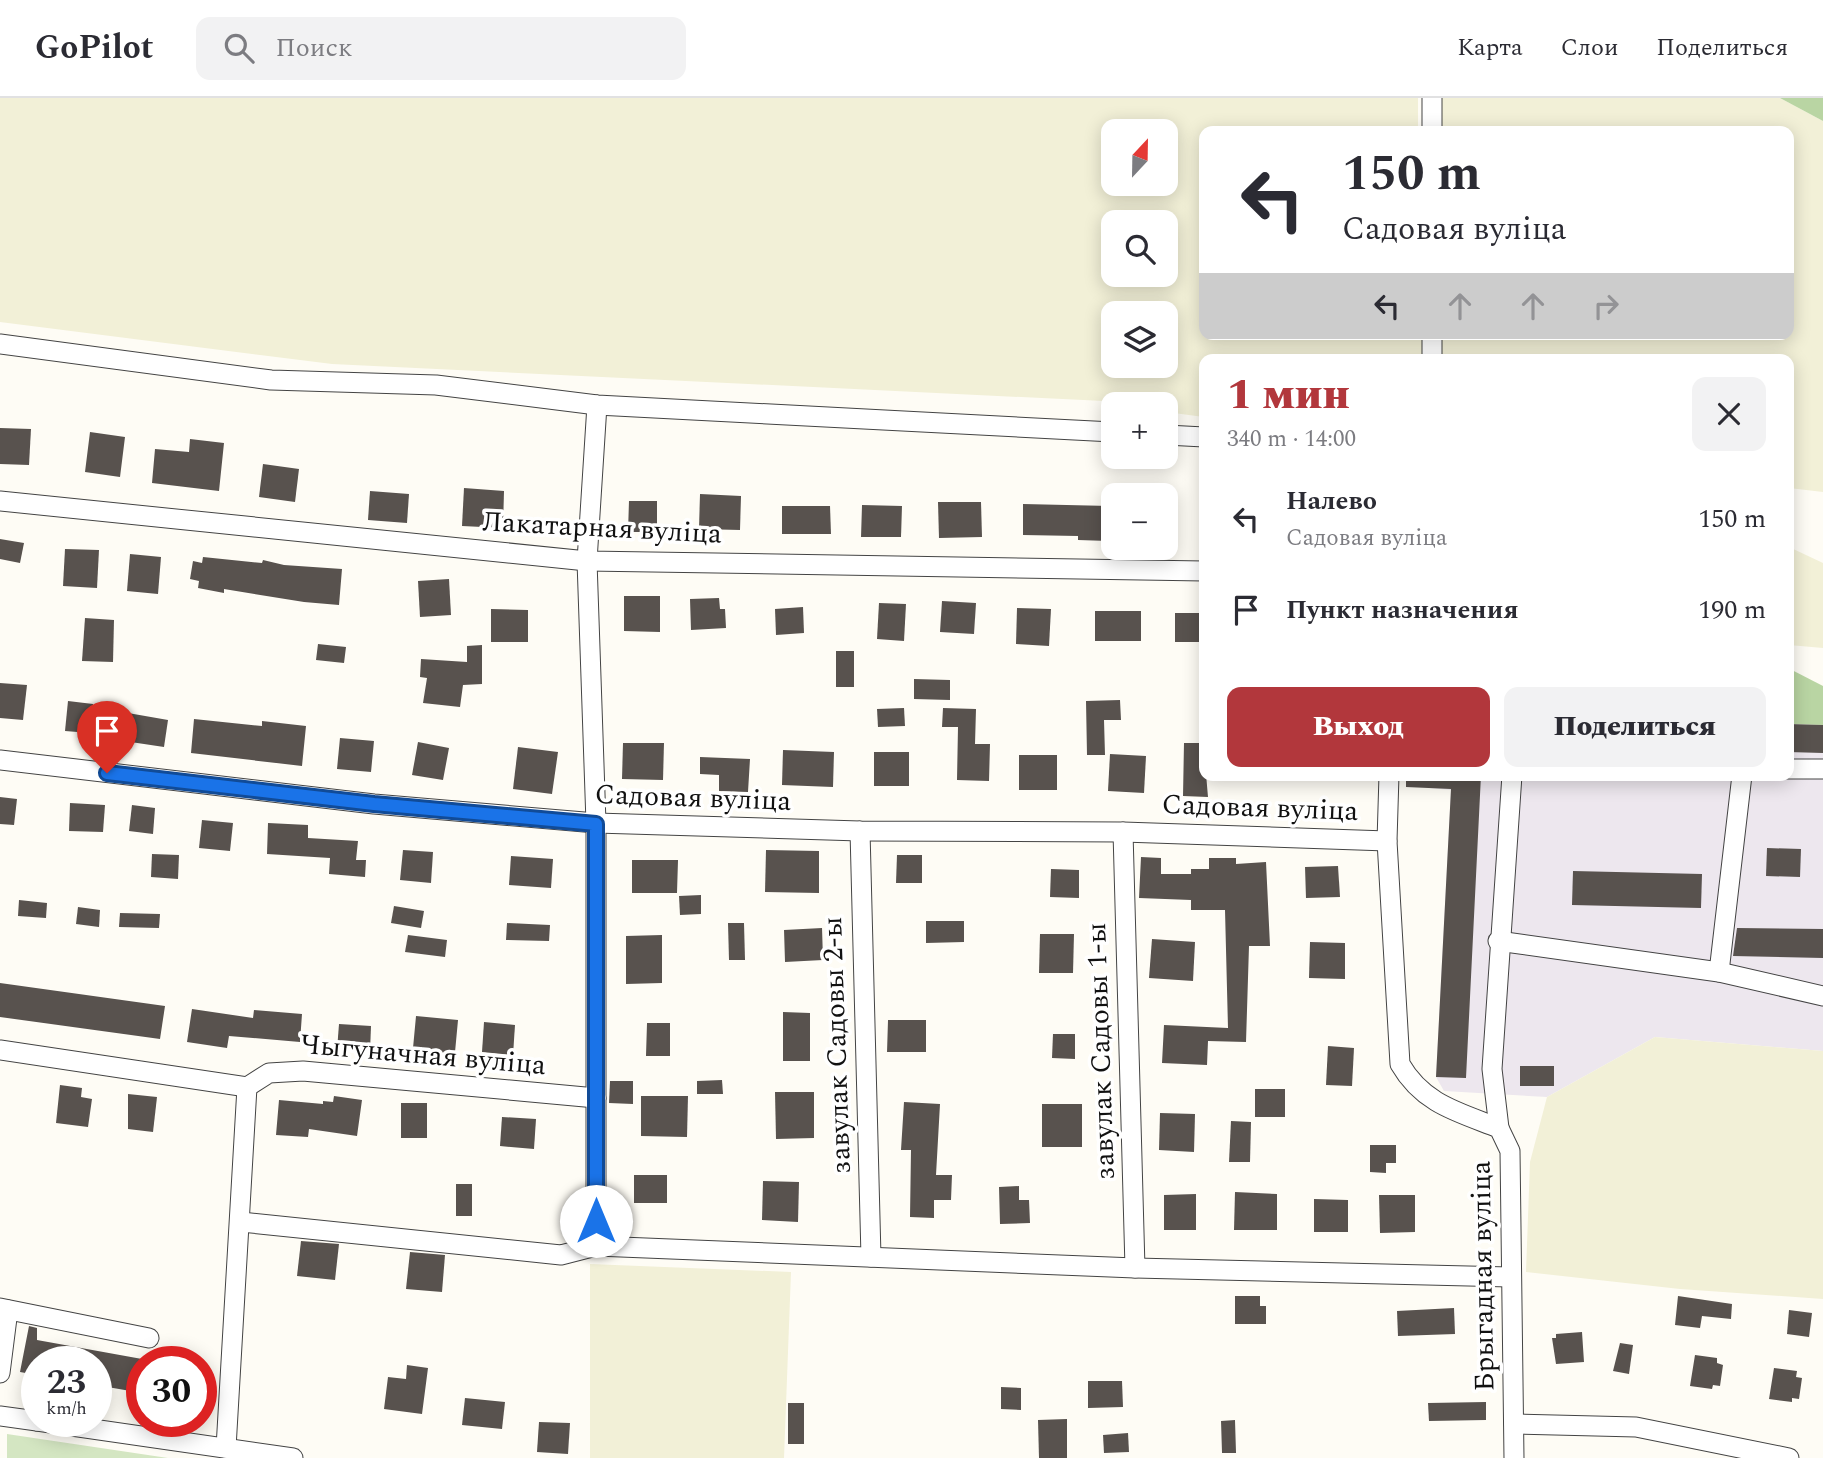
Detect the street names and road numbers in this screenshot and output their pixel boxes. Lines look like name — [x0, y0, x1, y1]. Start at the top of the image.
street label: Лакатарная вуліца — [481, 500, 723, 556]
street label: Садовая вуліца — [594, 773, 792, 823]
street label: Садовая вуліца — [1161, 783, 1359, 833]
street label: завулак Садовы 2-ы — [811, 916, 863, 1174]
street label: завулак Садовы 1-ы — [1075, 922, 1127, 1180]
street label: Чыгуначная вуліца — [298, 1023, 548, 1087]
street label: Брыгадная вуліца — [1459, 1160, 1507, 1392]

